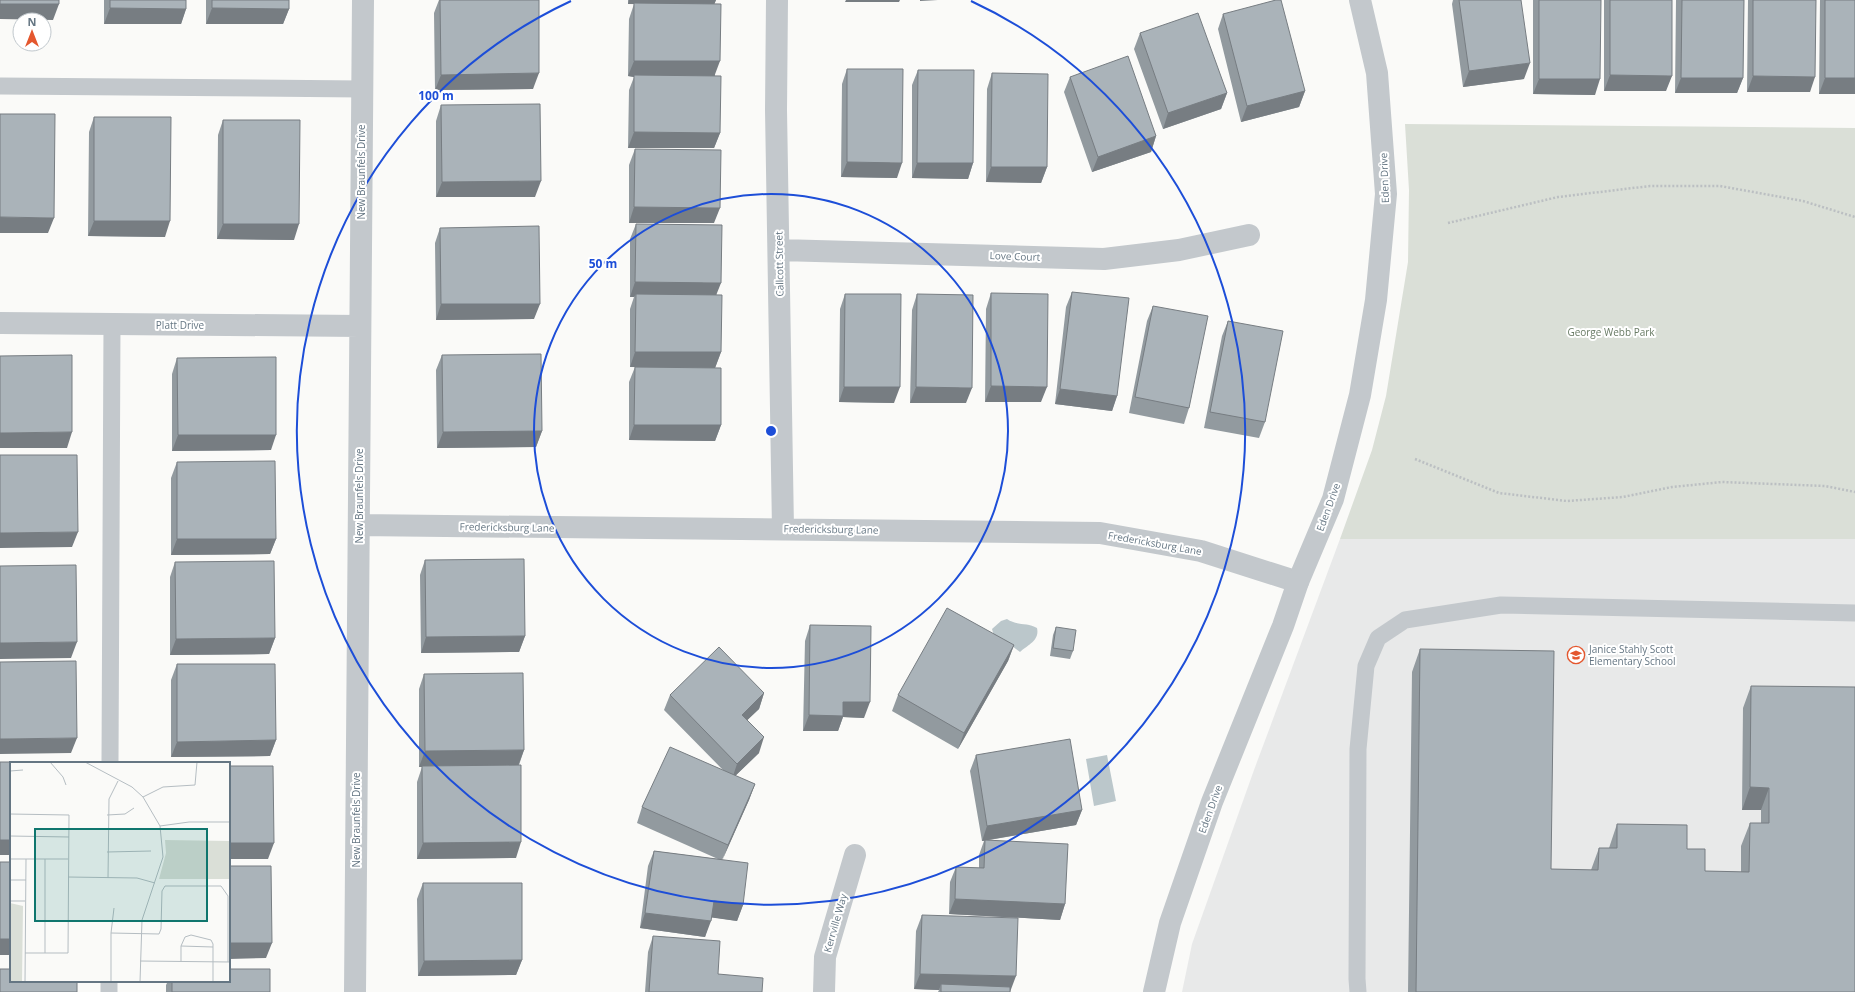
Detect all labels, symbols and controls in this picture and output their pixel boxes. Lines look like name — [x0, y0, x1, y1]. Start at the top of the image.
north arrow — [12, 12, 52, 52]
text: N — [28, 14, 36, 29]
text: 100 m — [418, 87, 454, 104]
street label: New Braunfels Drive — [354, 124, 368, 220]
street label: Eden Drive — [1376, 152, 1392, 203]
street label: Callcott Street — [771, 231, 787, 297]
street label: Love Court — [989, 248, 1041, 264]
text: 50 m — [589, 255, 617, 272]
street label: Platt Drive — [156, 318, 205, 332]
park label: George Webb Park — [1567, 325, 1655, 339]
centre of rings — [764, 424, 778, 438]
street label: New Braunfels Drive — [352, 448, 366, 544]
street label: Eden Drive — [1313, 481, 1343, 533]
street label: Fredericksburg Lane — [459, 519, 555, 535]
street label: Fredericksburg Lane — [783, 521, 879, 537]
street label: Fredericksburg Lane — [1107, 528, 1203, 558]
place label: Janice Stahly Scott Elementary School — [1588, 642, 1675, 668]
school or university icon: Janice Stahly Scott Elementary School — [1566, 645, 1586, 665]
inset map — [10, 762, 230, 982]
street label: New Braunfels Drive — [349, 772, 363, 868]
street label: Eden Drive — [1195, 783, 1225, 835]
street label: Kerrville Way — [820, 891, 850, 954]

